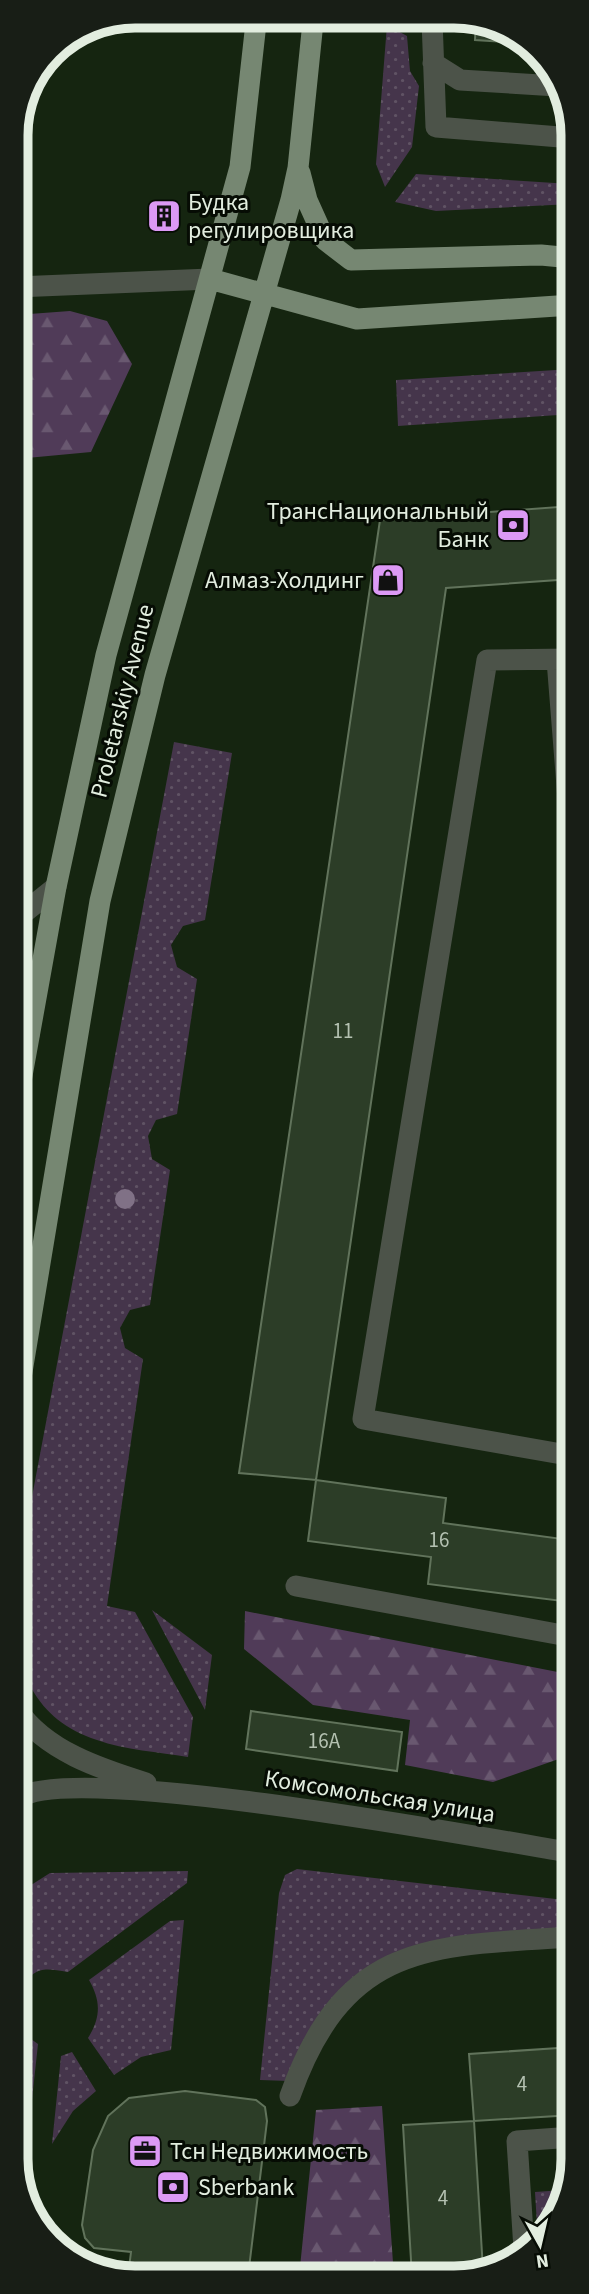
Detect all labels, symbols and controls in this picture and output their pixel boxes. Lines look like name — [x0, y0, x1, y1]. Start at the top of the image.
place label: Будка регулировщика — [188, 185, 354, 248]
building icon: Будка регулировщика — [145, 197, 183, 235]
place label: ТрансНациональный Банк — [267, 494, 489, 557]
bank icon: ТрансНациональный Банк — [494, 506, 532, 544]
shop icon: Алмаз-Холдинг — [369, 561, 407, 599]
place label: Алмаз-Холдинг — [205, 563, 364, 598]
street label: Proletarskiy Avenue — [82, 601, 163, 802]
house number: 11 — [333, 1016, 353, 1046]
house number: 16 — [429, 1525, 449, 1555]
house number: 16А — [308, 1726, 341, 1756]
street label: Комсомольская улица — [262, 1761, 498, 1832]
house number: 4 — [517, 2069, 527, 2099]
office icon: Тсн Недвижимость — [126, 2132, 164, 2170]
place label: Тсн Недвижимость — [170, 2134, 368, 2169]
bank icon: Sberbank — [154, 2168, 192, 2206]
place label: Sberbank — [198, 2170, 294, 2205]
house number: 4 — [438, 2183, 448, 2213]
north arrow — [505, 2210, 575, 2280]
text: N — [534, 2246, 550, 2275]

